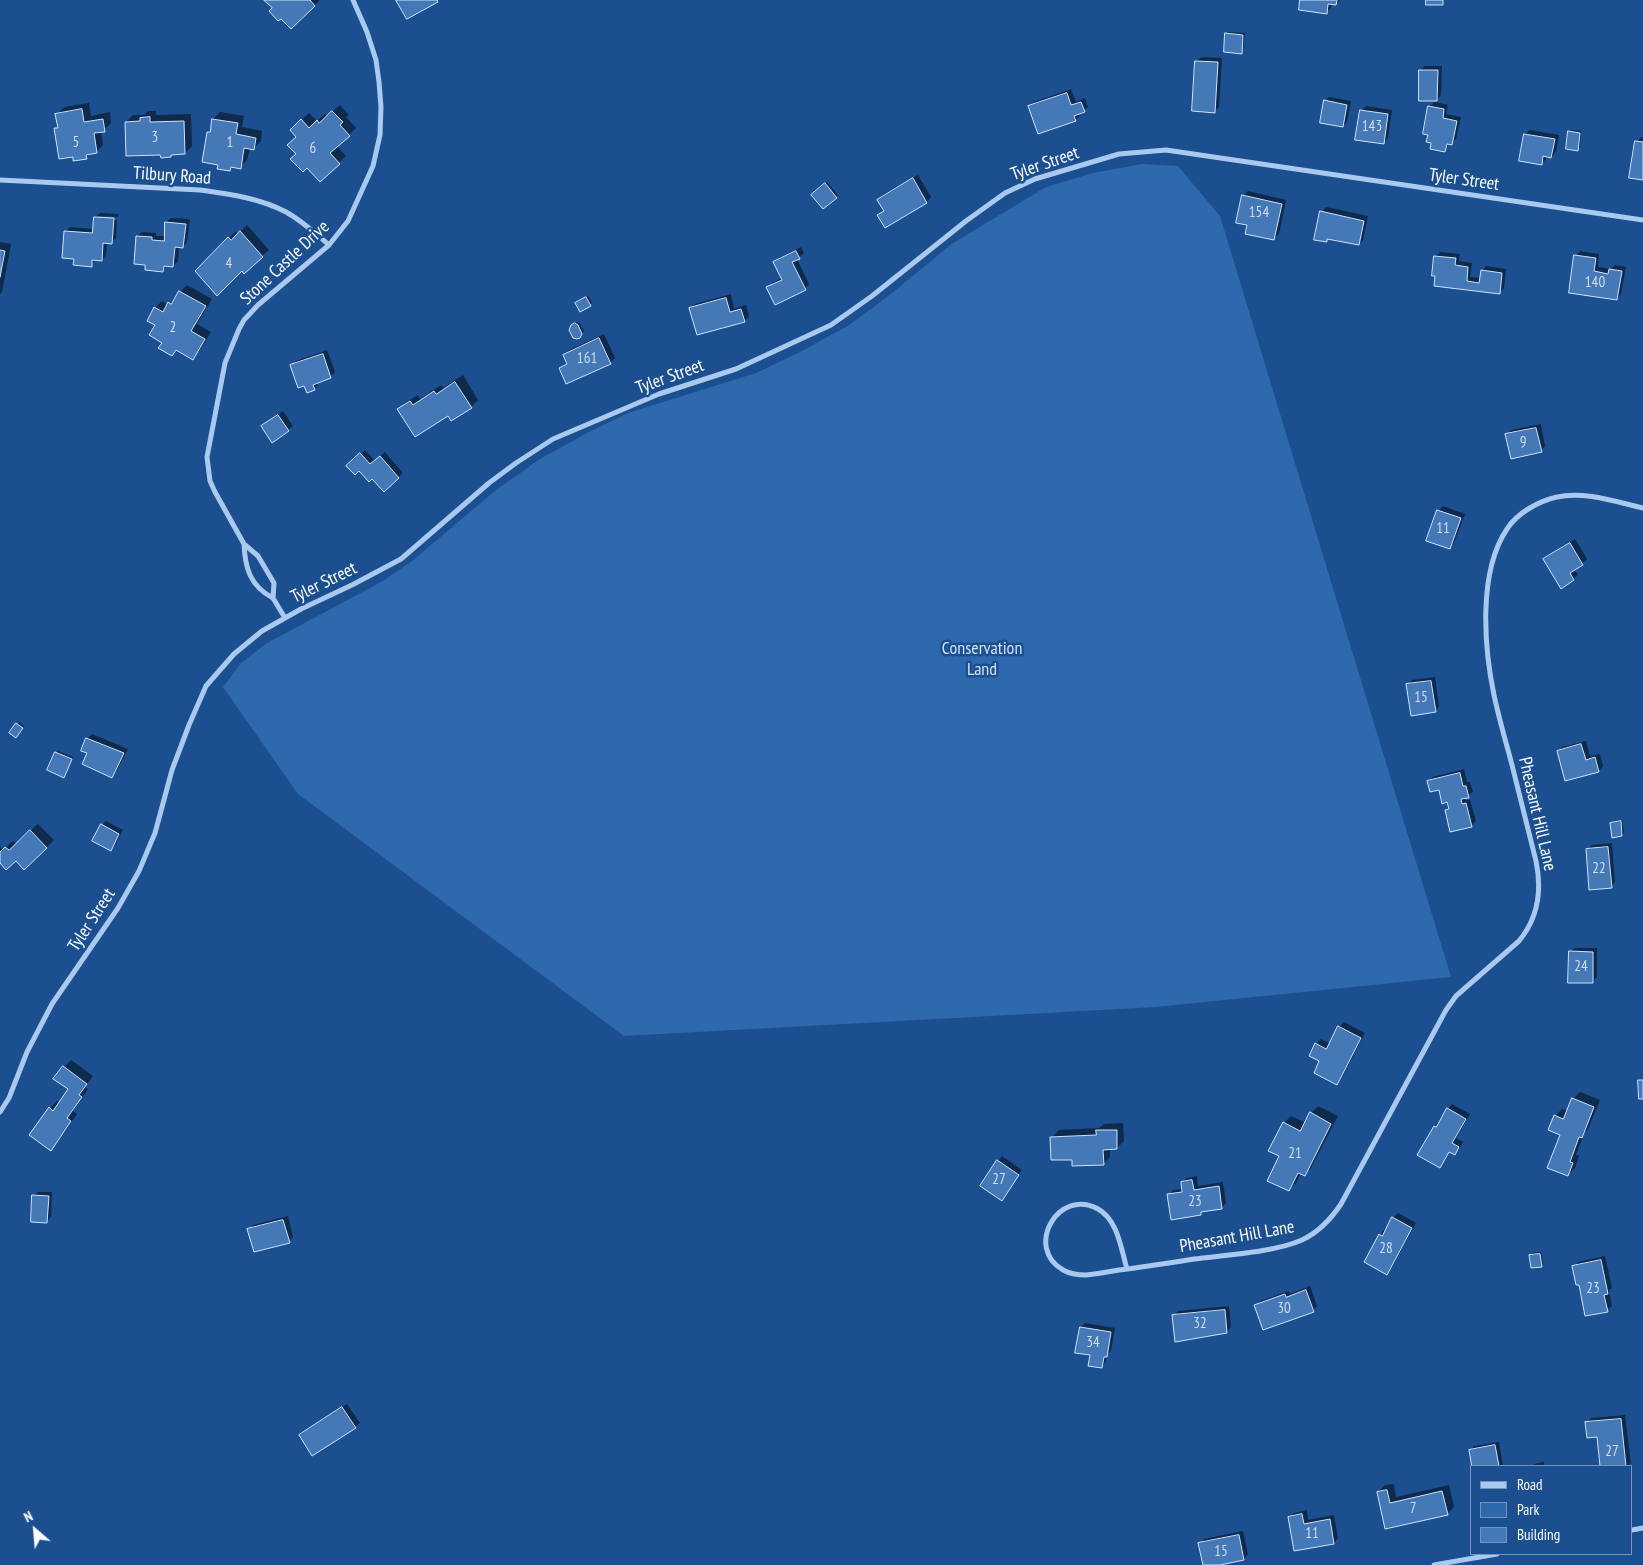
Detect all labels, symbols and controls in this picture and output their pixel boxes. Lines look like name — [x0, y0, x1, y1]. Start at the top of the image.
house number: 143 — [1362, 118, 1382, 136]
house number: 3 — [152, 129, 158, 147]
house number: 5 — [73, 134, 79, 152]
house number: 1 — [227, 134, 233, 152]
house number: 6 — [310, 140, 316, 158]
street label: Tyler Street — [1008, 142, 1082, 186]
street label: Tilbury Road — [132, 163, 212, 189]
street label: Tyler Street — [1428, 164, 1500, 196]
house number: 154 — [1249, 204, 1269, 222]
street label: Stone Castle Drive — [236, 216, 334, 310]
house number: 4 — [226, 255, 232, 273]
house number: 140 — [1585, 274, 1605, 292]
house number: 2 — [170, 319, 176, 337]
house number: 161 — [577, 350, 597, 368]
street label: Tyler Street — [633, 355, 707, 399]
house number: 9 — [1520, 434, 1526, 452]
house number: 11 — [1436, 520, 1450, 538]
street label: Tyler Street — [288, 558, 360, 608]
park label: Conservation Land — [942, 638, 1022, 681]
house number: 15 — [1414, 689, 1428, 707]
street label: Pheasant Hill Lane — [1513, 755, 1561, 873]
house number: 22 — [1592, 860, 1606, 878]
street label: Tyler Street — [64, 885, 120, 955]
house number: 24 — [1574, 958, 1588, 976]
house number: 21 — [1288, 1145, 1302, 1163]
house number: 27 — [992, 1171, 1006, 1189]
house number: 23 — [1188, 1193, 1202, 1211]
street label: Pheasant Hill Lane — [1178, 1216, 1296, 1258]
house number: 28 — [1379, 1240, 1393, 1258]
house number: 23 — [1586, 1280, 1600, 1298]
house number: 30 — [1277, 1300, 1291, 1318]
house number: 32 — [1193, 1315, 1207, 1333]
house number: 34 — [1086, 1334, 1100, 1352]
house number: 27 — [1605, 1443, 1619, 1461]
legend — [1470, 1465, 1633, 1555]
text: Road — [1517, 1475, 1543, 1494]
house number: 7 — [1410, 1500, 1416, 1518]
text: Park — [1517, 1500, 1539, 1519]
north arrow — [10, 1505, 60, 1555]
text: N — [21, 1507, 36, 1526]
house number: 11 — [1305, 1525, 1319, 1543]
text: Building — [1517, 1525, 1560, 1544]
house number: 15 — [1214, 1543, 1228, 1561]

